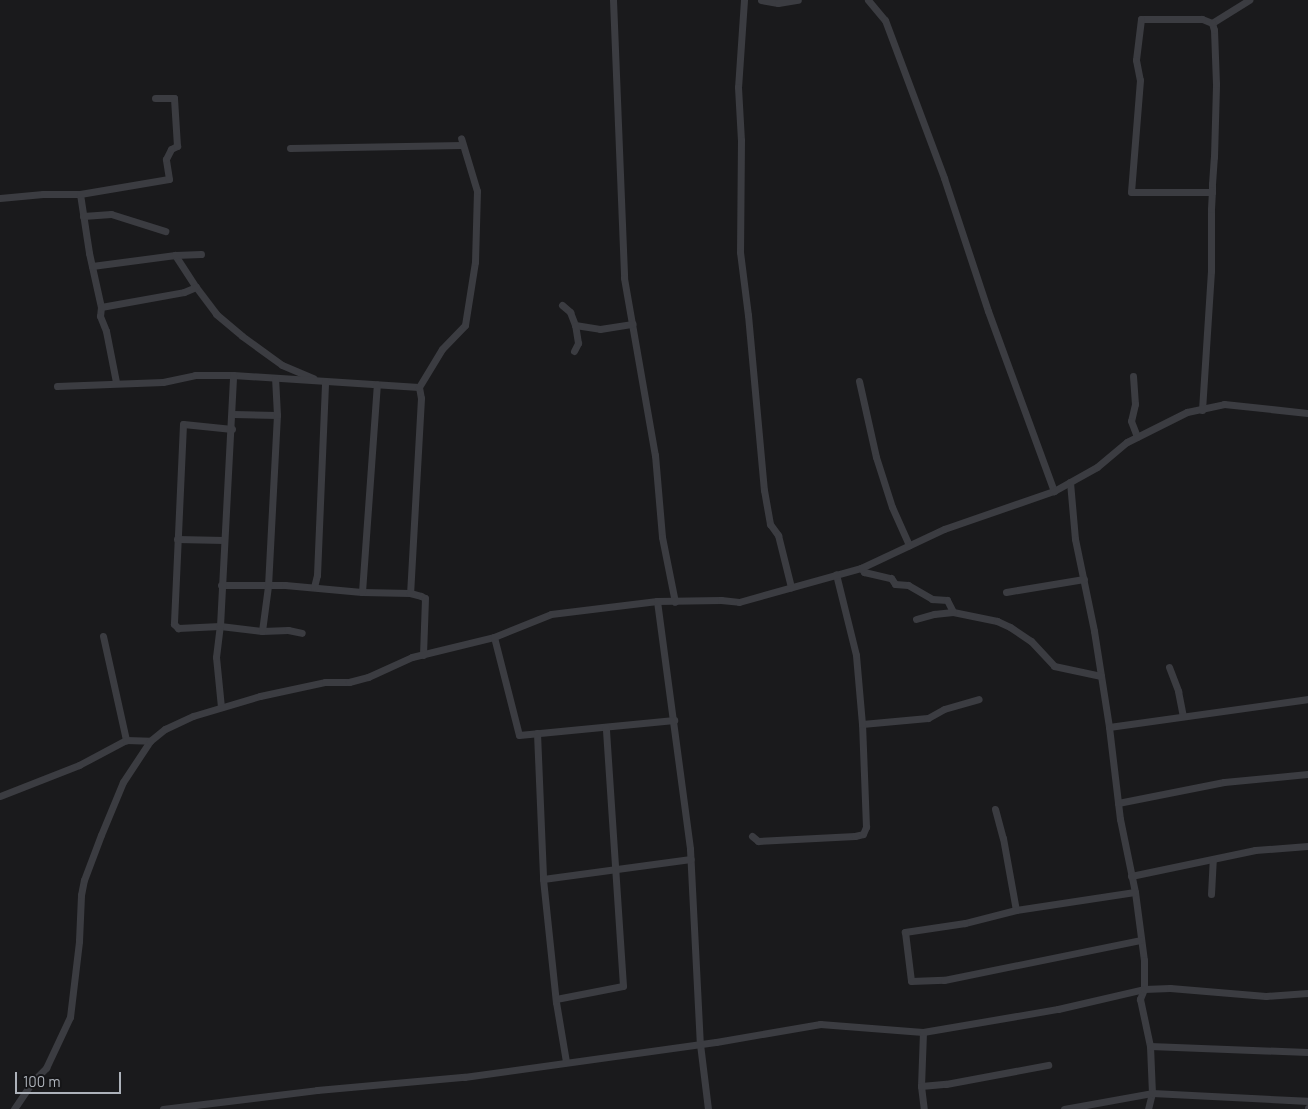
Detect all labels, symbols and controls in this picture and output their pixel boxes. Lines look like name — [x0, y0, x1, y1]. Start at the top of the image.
scale bar — [18, 1062, 124, 1094]
text: 100 m — [23, 1072, 61, 1090]

